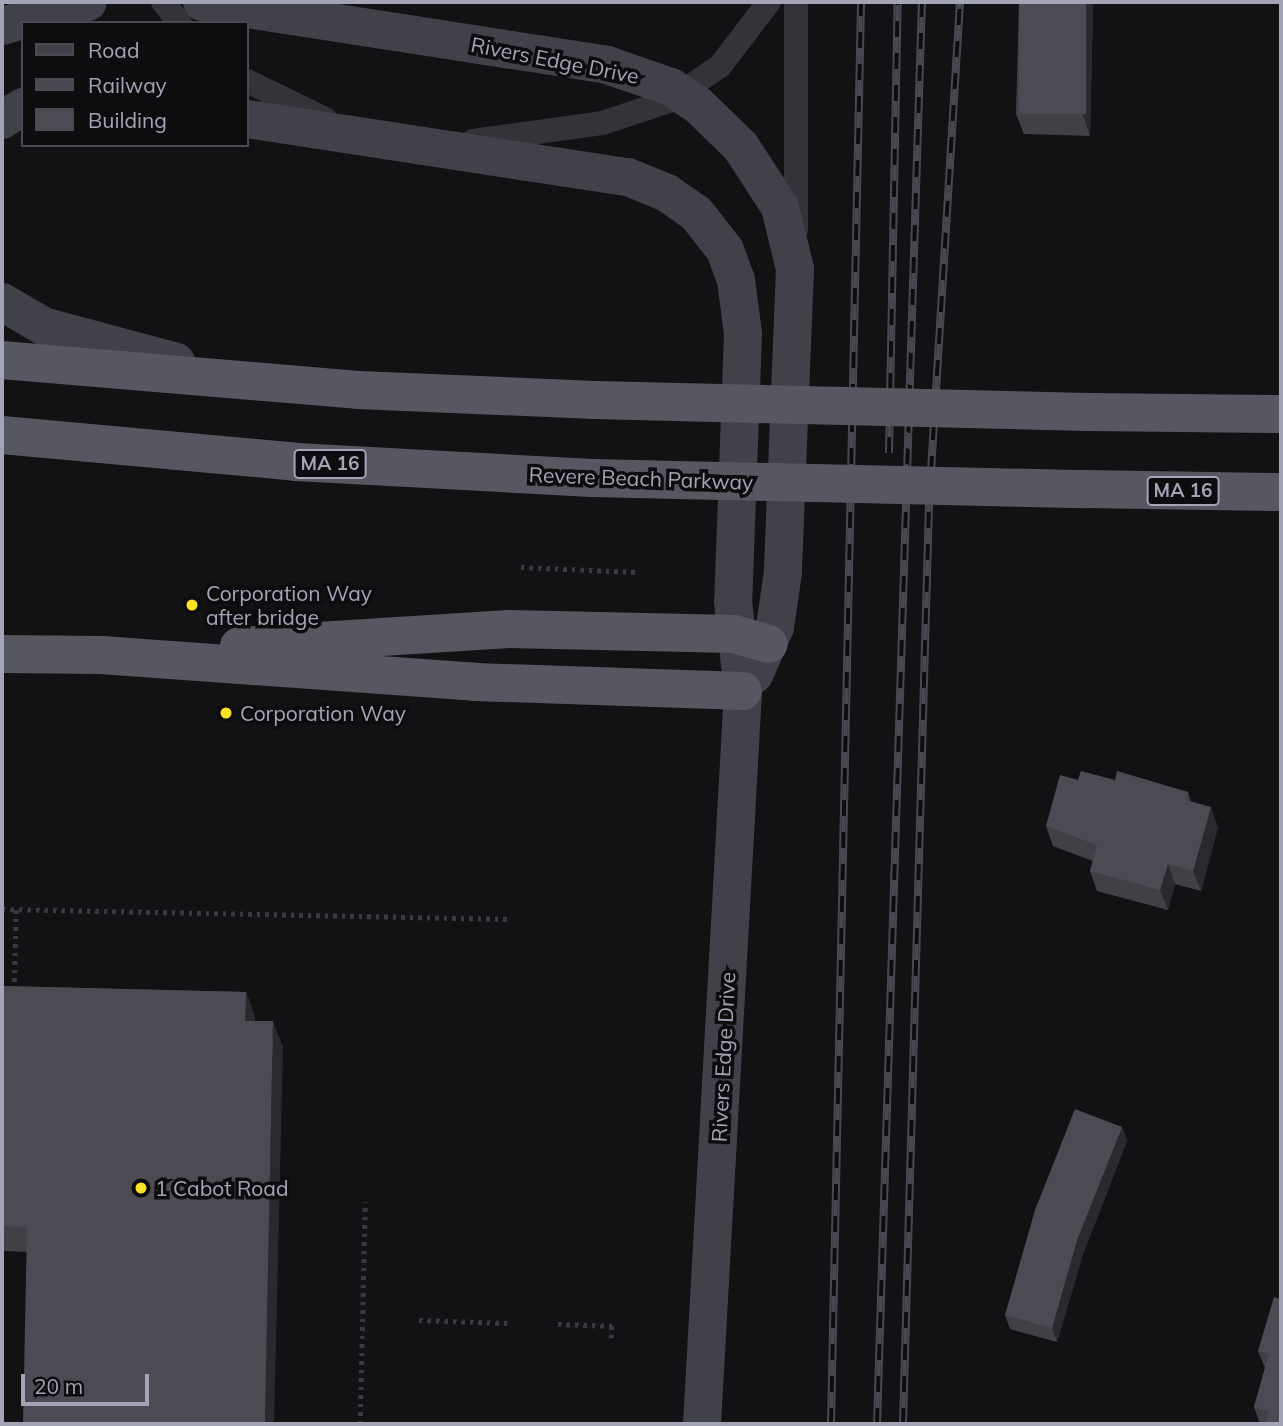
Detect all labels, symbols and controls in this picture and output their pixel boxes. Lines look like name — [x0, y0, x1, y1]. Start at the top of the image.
legend — [21, 21, 248, 147]
street label: Rivers Edge Drive — [469, 31, 641, 89]
text: Road — [88, 37, 139, 63]
text: Railway — [88, 72, 167, 98]
text: Building — [88, 107, 167, 133]
road number: MA 16 — [293, 449, 367, 480]
street label: Revere Beach Parkway — [528, 461, 754, 495]
road number: MA 16 — [1146, 476, 1220, 506]
place label: Corporation Way after bridge — [206, 580, 372, 630]
marker: Corporation Way after bridge — [184, 597, 200, 613]
place label: Corporation Way — [240, 700, 406, 726]
marker: Corporation Way — [218, 705, 234, 721]
street label: Rivers Edge Drive — [706, 971, 740, 1143]
place label: 1 Cabot Road — [155, 1175, 289, 1201]
marker: 1 Cabot Road — [133, 1180, 149, 1196]
scale bar — [24, 1360, 152, 1404]
text: 20 m — [34, 1373, 83, 1399]

